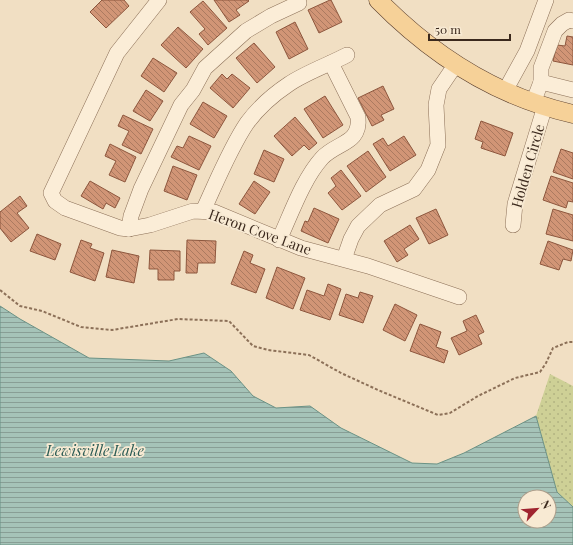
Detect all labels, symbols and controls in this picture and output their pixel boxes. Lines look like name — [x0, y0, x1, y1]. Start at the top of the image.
scale bar — [429, 16, 510, 42]
text: 50 m — [435, 21, 461, 37]
street label: Holden Circle — [507, 122, 549, 210]
street label: Heron Cove Lane — [206, 204, 314, 259]
water label: Lewisville Lake — [45, 440, 144, 460]
north arrow — [517, 489, 557, 529]
text: N — [538, 498, 555, 511]

